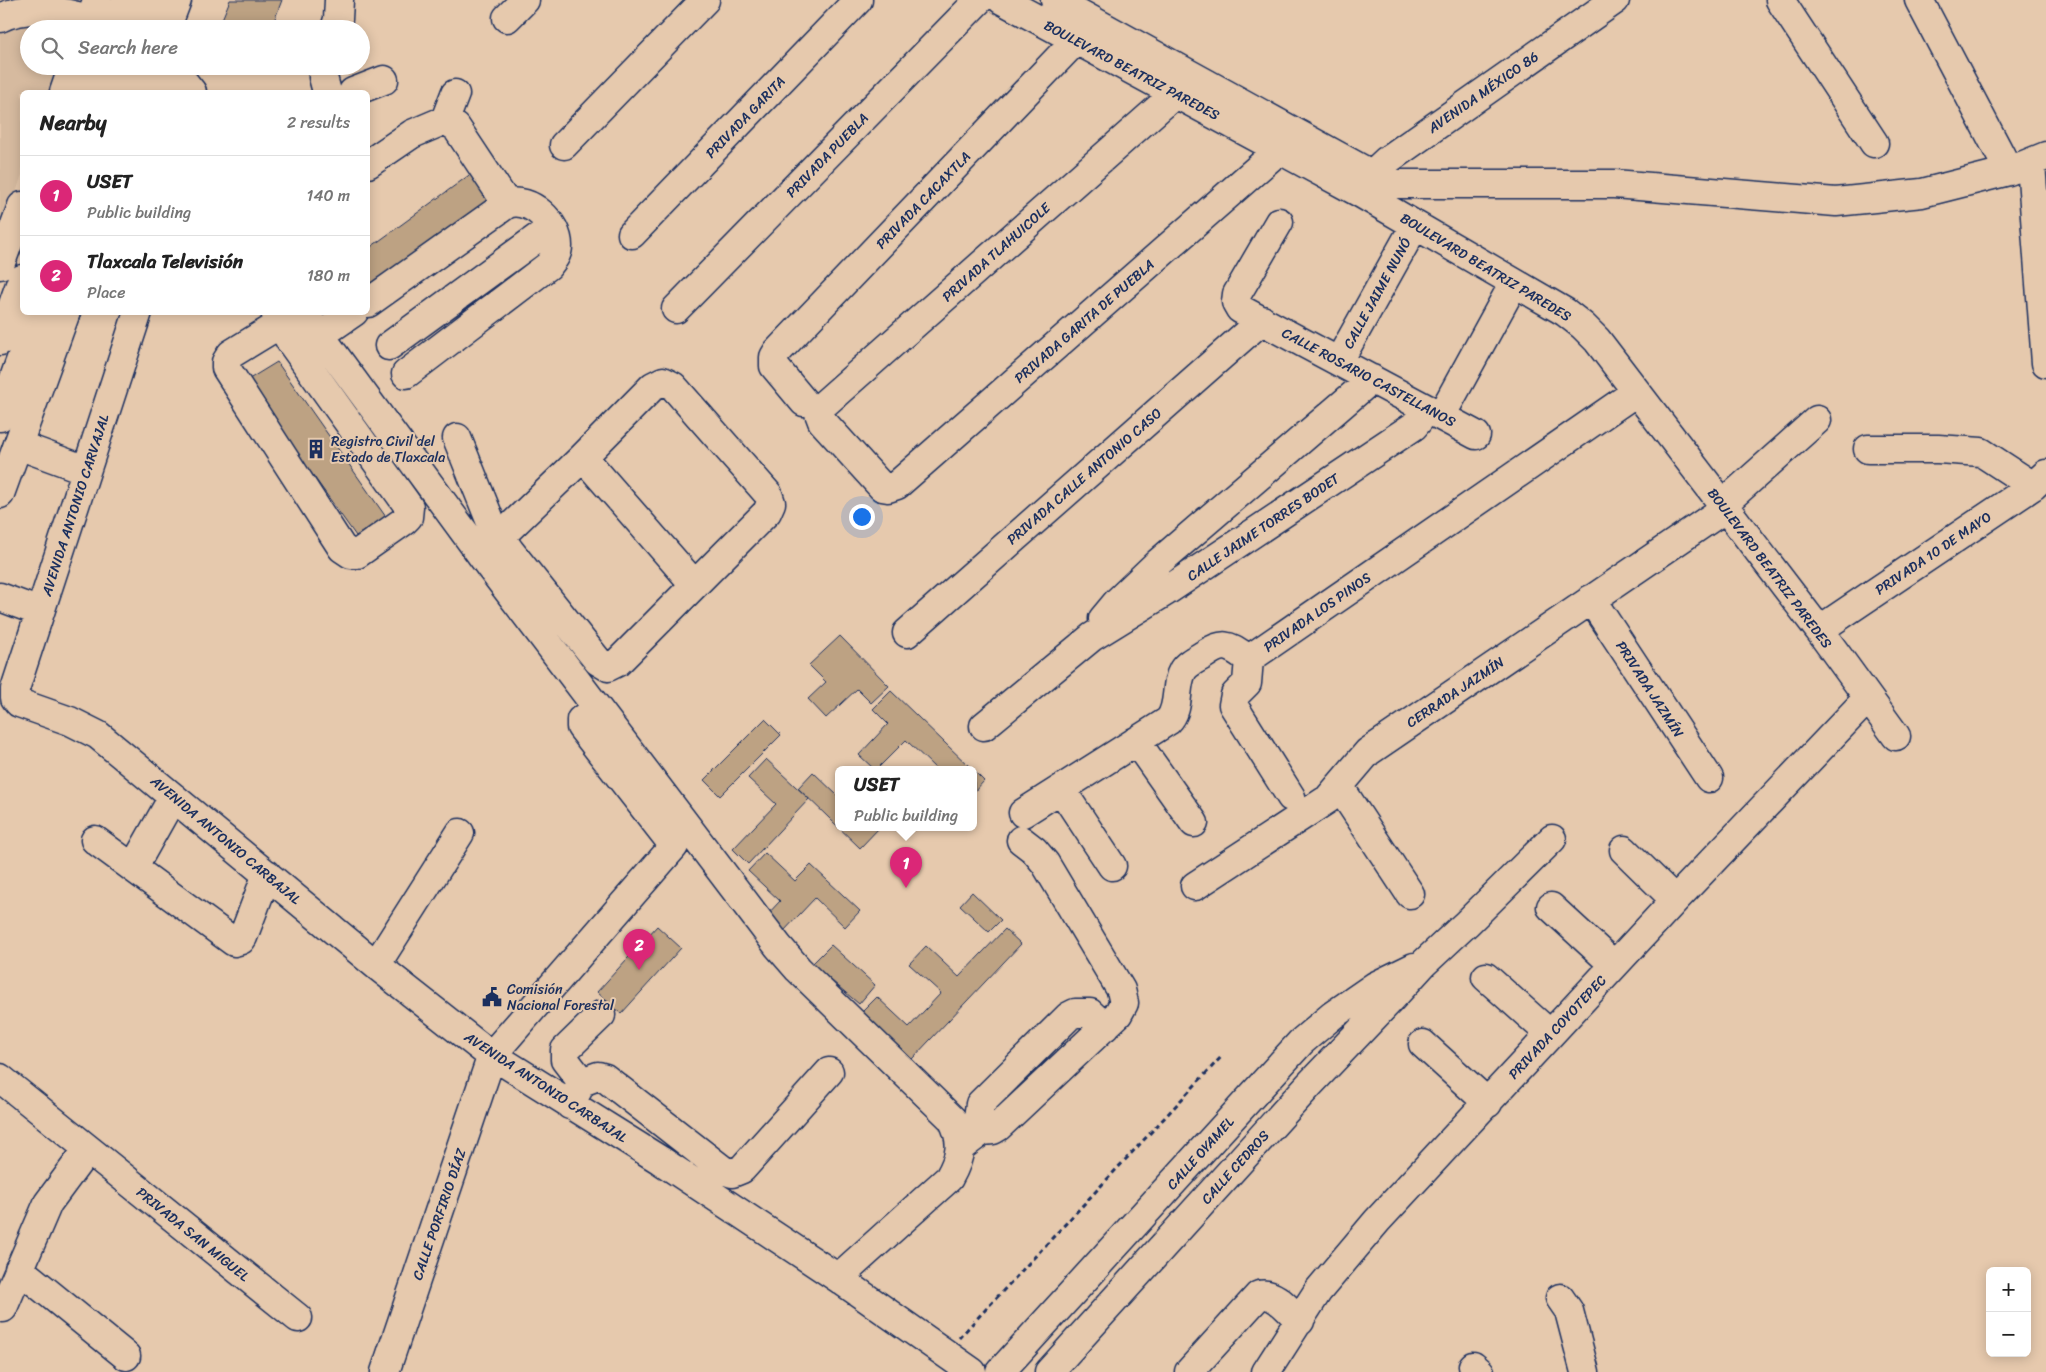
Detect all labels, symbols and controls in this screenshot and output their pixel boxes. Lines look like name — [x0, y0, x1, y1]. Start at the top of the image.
street label: BOULEVARD BEATRIZ PAREDES — [1039, 13, 1224, 128]
search box — [20, 20, 370, 75]
text: Search here — [78, 31, 178, 64]
icon: search — [38, 34, 66, 62]
street label: AVENIDA MÉXICO 86 — [1422, 45, 1544, 141]
street label: PRIVADA GARITA — [699, 70, 791, 164]
text: Nearby — [40, 104, 106, 142]
street label: PRIVADA PUEBLA — [780, 107, 875, 204]
text: 2 results — [287, 108, 350, 137]
street label: PRIVADA CACAXTLA — [870, 145, 977, 255]
text: USET — [87, 165, 132, 198]
text: 1 — [53, 181, 59, 210]
text: 140 m — [307, 181, 350, 210]
street label: PRIVADA TLAHUICOLE — [936, 196, 1057, 308]
text: Public building — [87, 198, 191, 227]
street label: BOULEVARD BEATRIZ PAREDES — [1395, 206, 1576, 329]
street label: CALLE JAIME NUNÓ — [1336, 233, 1419, 354]
text: Tlaxcala Televisión — [87, 245, 243, 278]
street label: PRIVADA GARITA DE PUEBLA — [1008, 253, 1160, 390]
text: 2 — [51, 261, 61, 290]
text: 180 m — [307, 261, 350, 290]
text: Place — [87, 278, 126, 307]
street label: CALLE ROSARIO CASTELLANOS — [1277, 321, 1461, 434]
street label: PRIVADA CALLE ANTONIO CASO — [1001, 402, 1168, 551]
street label: AVENIDA ANTONIO CARVAJAL — [34, 410, 117, 600]
place label: Registro Civil del Estado de Tlaxcala — [331, 429, 445, 470]
building icon: Registro Civil del Estado de Tlaxcala — [305, 438, 327, 460]
street label: CALLE JAIME TORRES BODET — [1182, 466, 1346, 588]
street label: BOULEVARD BEATRIZ PAREDES — [1701, 482, 1839, 654]
your location — [849, 504, 875, 530]
street label: PRIVADA 10 DE MAYO — [1870, 505, 1997, 602]
street label: PRIVADA LOS PINOS — [1258, 565, 1377, 659]
street label: PRIVADA JAZMÍN — [1609, 636, 1691, 743]
street label: CERRADA JAZMÍN — [1401, 650, 1510, 735]
popup — [835, 766, 977, 831]
text: USET — [854, 768, 899, 801]
street label: AVENIDA ANTONIO CARBAJAL — [144, 769, 307, 912]
text: Public building — [854, 801, 958, 830]
pin: 1 — [890, 847, 922, 888]
pin: 2 — [623, 929, 655, 970]
street label: PRIVADA COYOTEPEC — [1502, 969, 1613, 1085]
place label: Comisión Nacional Forestal — [507, 977, 615, 1018]
public building icon: Comisión Nacional Forestal — [481, 986, 503, 1008]
street label: AVENIDA ANTONIO CARBAJAL — [458, 1024, 633, 1150]
street label: CALLE OYAMEL — [1160, 1110, 1241, 1196]
street label: CALLE CEDROS — [1195, 1124, 1276, 1210]
street label: CALLE PORFIRIO DÍAZ — [405, 1145, 474, 1284]
street label: PRIVADA SAN MIGUEL — [130, 1181, 255, 1289]
map controls — [1986, 1267, 2031, 1357]
button: + — [1986, 1267, 2031, 1312]
button: − — [1986, 1312, 2031, 1357]

